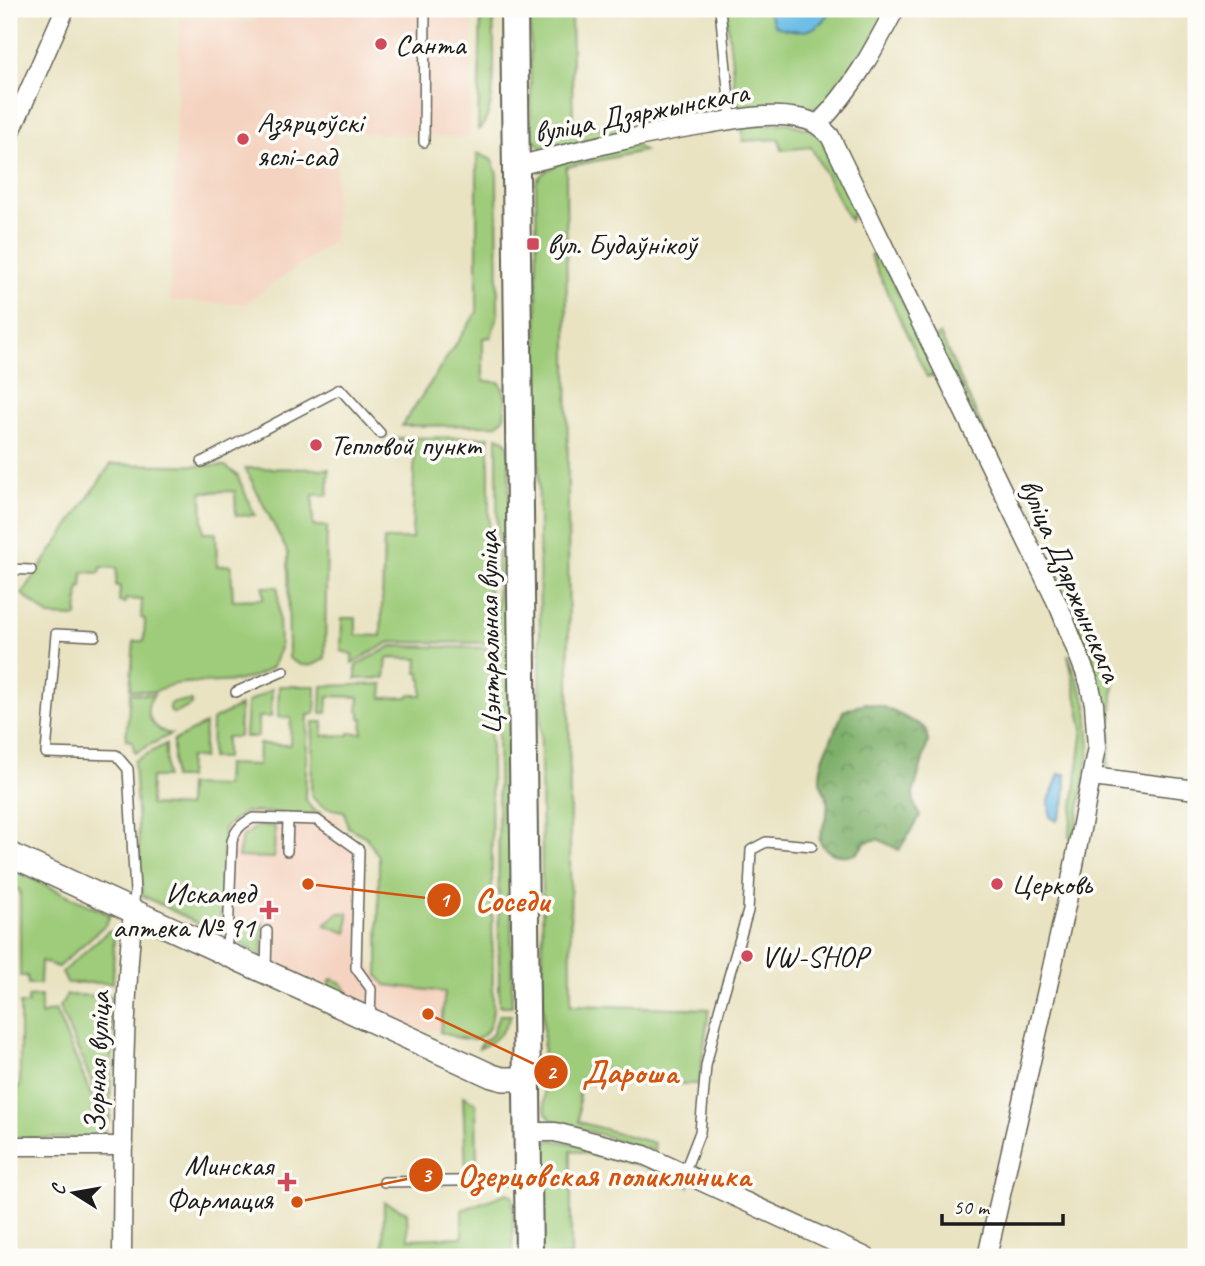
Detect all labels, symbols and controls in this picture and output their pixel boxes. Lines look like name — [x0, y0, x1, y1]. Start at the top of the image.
place label: Санта — [395, 25, 467, 63]
marker: Санта — [373, 36, 389, 52]
street label: вуліца Дзяржынскага — [531, 72, 753, 151]
place label: Азярцоўскі яслі-сад — [257, 103, 366, 175]
marker: Азярцоўскі яслі-сад — [235, 131, 251, 147]
place label: вул. Будаўнікоў — [547, 225, 699, 263]
marker: вул. Будаўнікоў — [525, 236, 541, 252]
place label: Тепловой пункт — [330, 426, 483, 464]
marker: Тепловой пункт — [308, 437, 324, 453]
street label: вуліца Дзяржынскага — [1011, 473, 1132, 689]
street label: Цэнтральная вуліца — [468, 529, 510, 736]
place label: Церковь — [1011, 865, 1094, 903]
place label: Искамед аптека № 91 — [113, 874, 257, 946]
callout: Соседи — [426, 874, 563, 927]
marker: Церковь — [989, 876, 1005, 892]
text: Соседи — [475, 880, 552, 921]
text: 1 — [439, 887, 451, 913]
marker: Искамед аптека № 91 — [261, 902, 277, 918]
place label: VW-SHOP — [761, 937, 871, 975]
marker: VW-SHOP — [739, 948, 755, 964]
street label: Зорная вуліца — [76, 989, 119, 1133]
callout: Дароша — [533, 1045, 692, 1098]
text: Дароша — [582, 1052, 681, 1093]
text: 2 — [546, 1059, 558, 1085]
place label: Минская Фармация — [166, 1146, 276, 1218]
callout: Озерцовская поликлиника — [409, 1149, 764, 1202]
text: Озерцовская поликлиника — [457, 1155, 754, 1197]
north arrow — [38, 1158, 108, 1228]
text: 3 — [421, 1162, 433, 1188]
marker: Минская Фармация — [279, 1174, 295, 1190]
text: С — [46, 1180, 71, 1197]
scale bar — [942, 1182, 1063, 1226]
text: 50 m — [953, 1194, 991, 1220]

